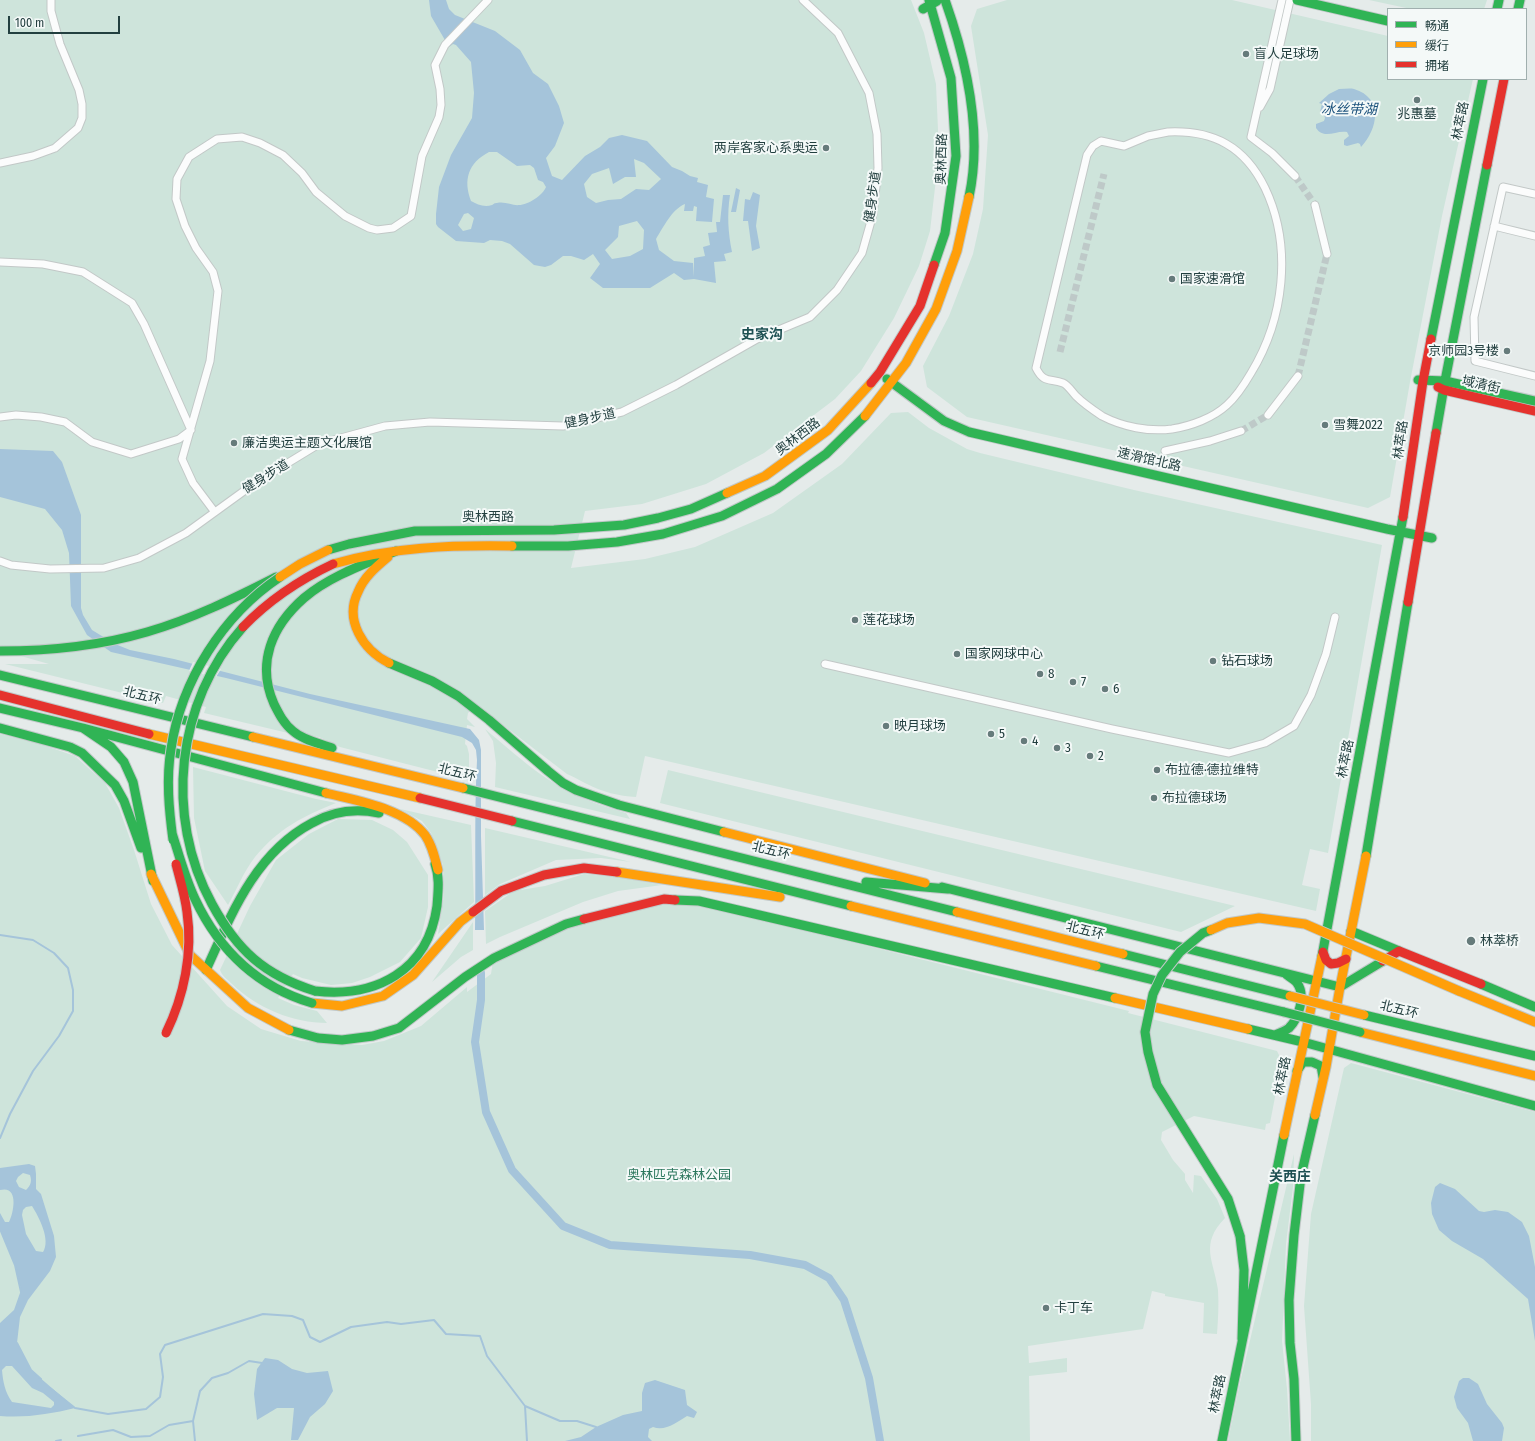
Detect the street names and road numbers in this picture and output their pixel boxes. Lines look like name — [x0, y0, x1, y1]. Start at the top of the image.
street label: 林萃路 — [1450, 100, 1472, 142]
street label: 奥林西路 — [933, 133, 951, 185]
street label: 健身步道 — [862, 170, 884, 224]
street label: 域清街 — [1460, 373, 1502, 397]
street label: 健身步道 — [563, 406, 617, 432]
street label: 奥林西路 — [773, 415, 823, 459]
street label: 林萃路 — [1391, 420, 1411, 460]
street label: 速滑馆北路 — [1116, 445, 1182, 475]
street label: 健身步道 — [240, 457, 292, 497]
street label: 奥林西路 — [462, 509, 514, 525]
street label: 北五环 — [121, 684, 163, 708]
street label: 林萃路 — [1335, 738, 1357, 780]
street label: 北五环 — [436, 761, 478, 785]
street label: 北五环 — [750, 839, 792, 863]
street label: 北五环 — [1064, 919, 1106, 943]
street label: 北五环 — [1378, 998, 1420, 1022]
street label: 林萃路 — [1272, 1055, 1294, 1097]
street label: 林萃路 — [1207, 1373, 1229, 1415]

